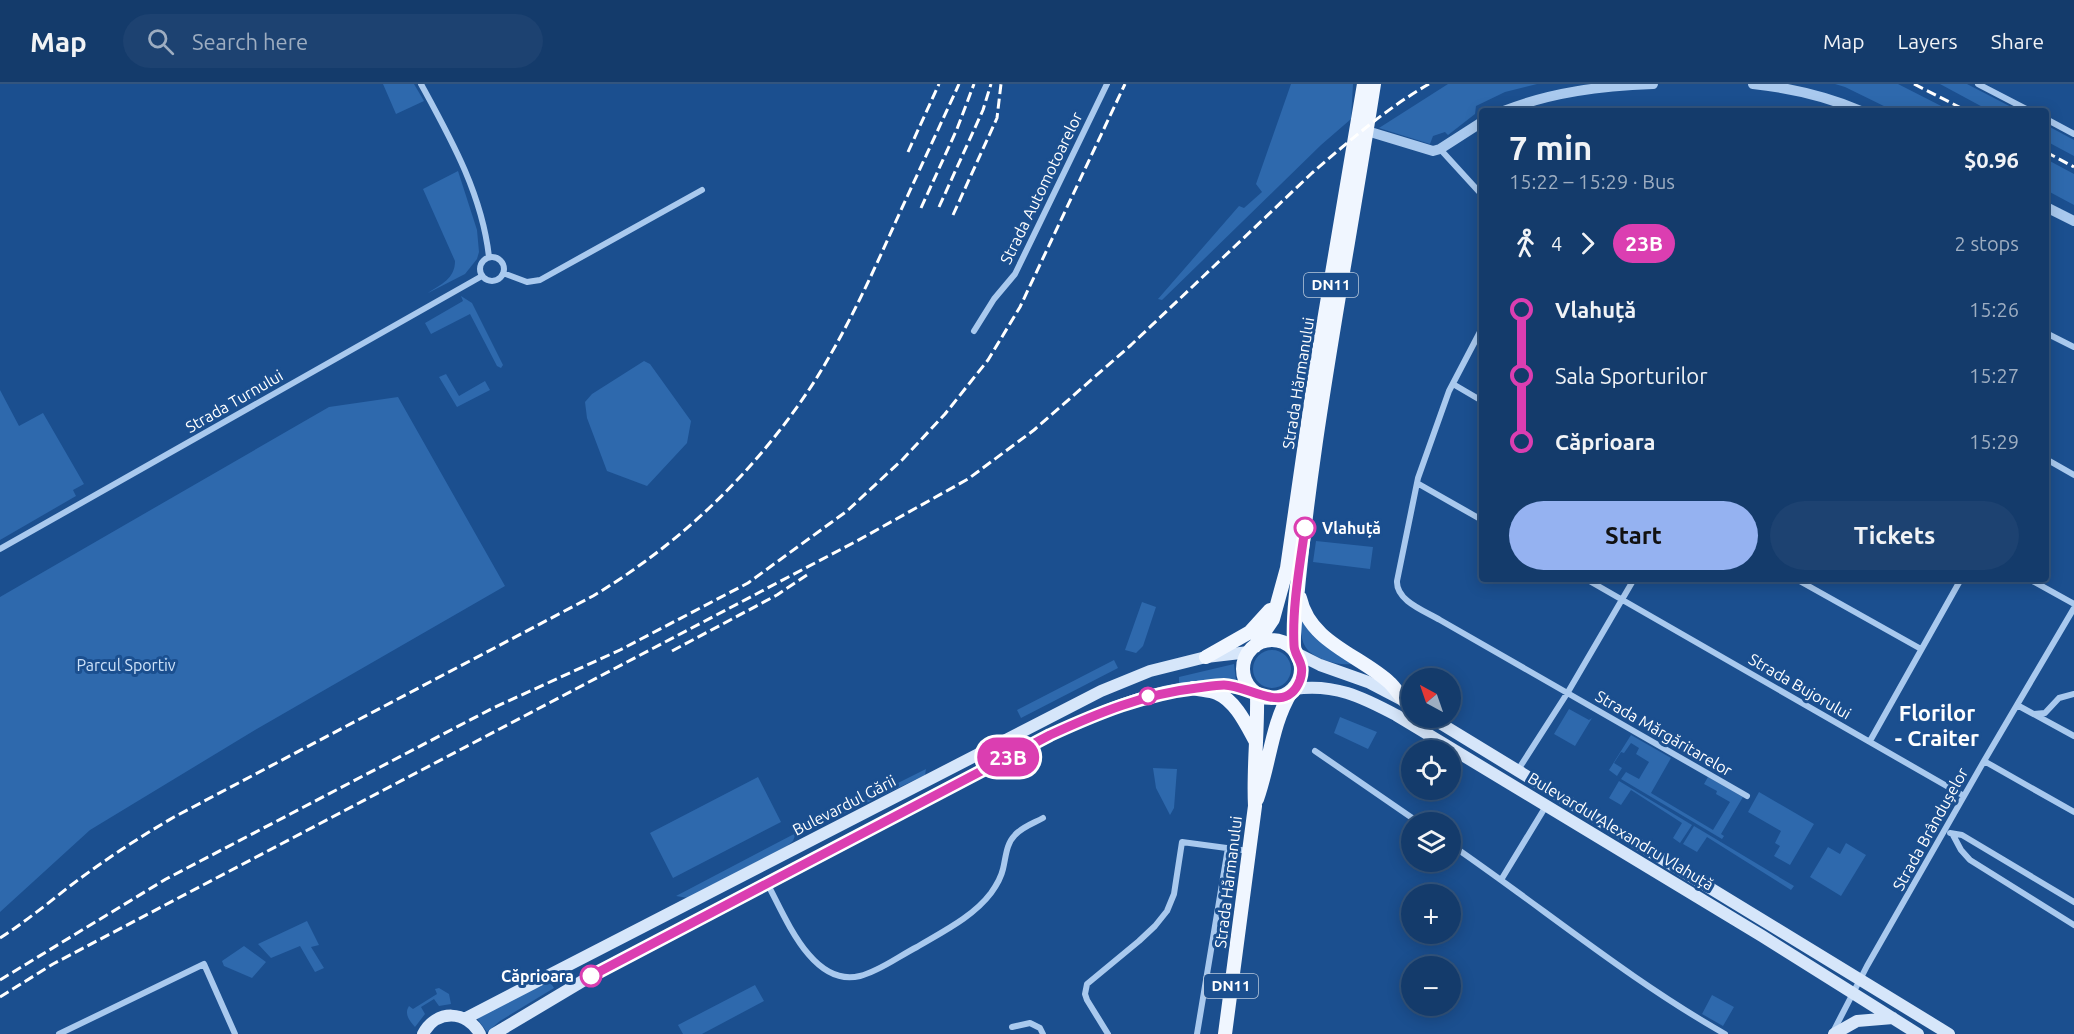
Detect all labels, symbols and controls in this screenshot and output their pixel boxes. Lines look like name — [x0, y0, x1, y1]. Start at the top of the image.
search box — [123, 14, 543, 68]
icon: search — [144, 25, 177, 58]
text: Map — [30, 26, 87, 57]
text: Search here — [192, 29, 308, 54]
text: Map — [1823, 29, 1864, 53]
text: Layers — [1897, 29, 1958, 53]
text: Share — [1991, 29, 2044, 53]
street label: Strada Automotoarelor — [996, 109, 1086, 267]
text: 7 min — [1509, 129, 1592, 166]
text: $0.96 — [1964, 147, 2019, 172]
text: 15:22 – 15:29 · Bus — [1509, 170, 1675, 193]
icon: walk — [1509, 227, 1542, 260]
icon: forward — [1571, 227, 1604, 260]
text: 23B — [1625, 231, 1663, 255]
text: 4 — [1551, 232, 1562, 255]
text: 2 stops — [1955, 232, 2019, 255]
road number: DN11 — [1304, 273, 1358, 297]
text: Vlahuță — [1555, 297, 1636, 322]
text: 15:26 — [1969, 298, 2019, 321]
street label: Strada Hărmanului — [1279, 316, 1317, 450]
text: Sala Sporturilor — [1555, 363, 1707, 388]
text: 15:27 — [1969, 364, 2019, 387]
street label: Strada Turnului — [182, 366, 286, 436]
text: Căprioara — [1555, 429, 1656, 454]
text: 15:29 — [1969, 430, 2019, 453]
button: Start — [1509, 501, 1758, 570]
button: Tickets — [1770, 501, 2019, 570]
marker: Vlahuță — [1294, 517, 1316, 539]
place label: Vlahuță — [1322, 519, 1381, 538]
street label: Strada Bujorului — [1746, 649, 1854, 723]
park label: Parcul Sportiv — [76, 656, 176, 674]
north arrow — [1401, 668, 1461, 728]
map controls — [1401, 668, 1461, 1016]
unlabelled marker — [1139, 687, 1157, 705]
street label: Strada Mărgăritarelor — [1592, 687, 1736, 779]
district label: Florilor - Craiter — [1895, 700, 1979, 750]
line badge: 23B — [974, 738, 1042, 776]
button: locate — [1401, 740, 1461, 800]
text: 23B — [989, 745, 1027, 769]
street label: Strada Brândușelor — [1889, 764, 1971, 894]
street label: Bulevardul Alexandru Vlahuță — [1525, 768, 1717, 894]
street label: Bulevardul Gării — [789, 771, 899, 839]
button: layers — [1401, 812, 1461, 872]
street label: Strada Hărmanului — [1211, 815, 1245, 949]
button: + — [1401, 884, 1461, 944]
button: − — [1401, 956, 1461, 1016]
marker: Căprioara — [580, 965, 602, 987]
place label: Căprioara — [501, 967, 574, 985]
road number: DN11 — [1204, 974, 1258, 998]

